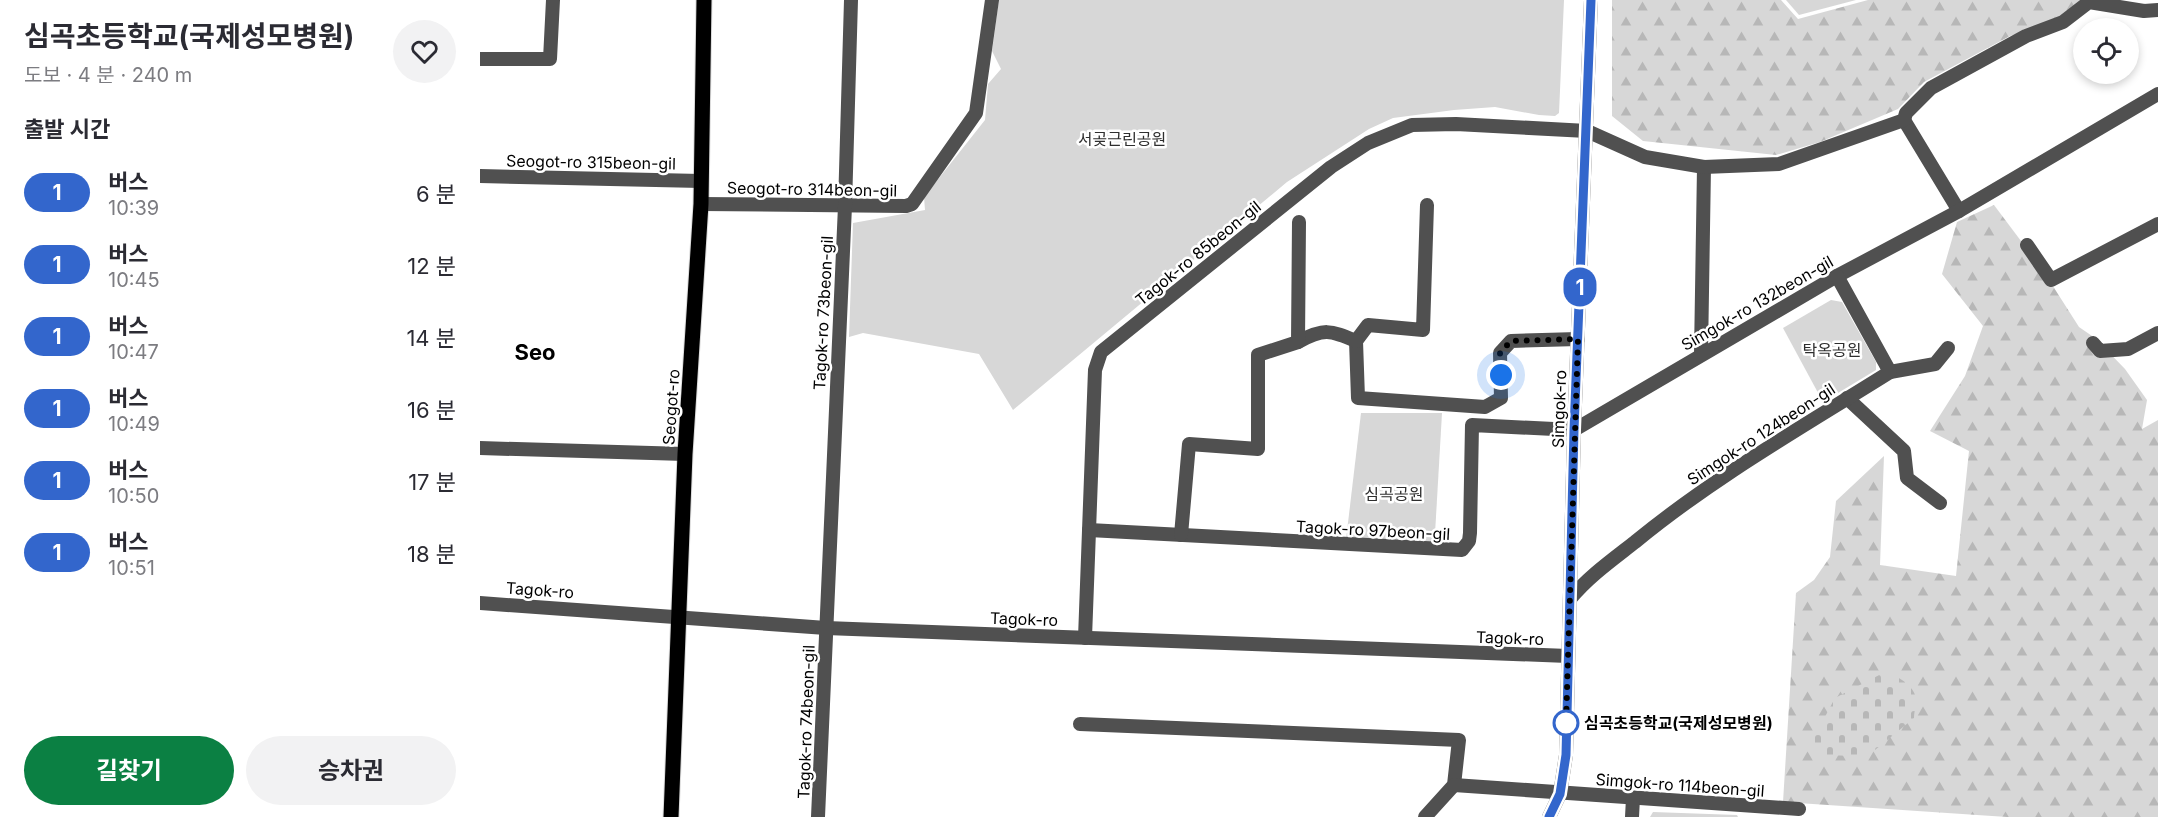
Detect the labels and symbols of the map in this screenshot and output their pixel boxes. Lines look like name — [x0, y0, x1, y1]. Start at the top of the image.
park label: 서곶근린공원 — [1078, 129, 1166, 149]
street label: Seogot-ro 315beon-gil — [506, 151, 676, 173]
street label: Seogot-ro 314beon-gil — [727, 178, 897, 200]
street label: Tagok-ro 85beon-gil — [1131, 196, 1265, 310]
street label: Tagok-ro 73beon-gil — [809, 235, 837, 391]
street label: Simgok-ro 132beon-gil — [1677, 251, 1837, 355]
line badge: 1 — [1560, 268, 1600, 306]
district label: Seo — [514, 339, 556, 365]
park label: 탁옥공원 — [1803, 340, 1861, 360]
your location — [1486, 360, 1516, 390]
street label: Seogot-ro — [658, 368, 684, 446]
street label: Simgok-ro — [1548, 370, 1570, 448]
street label: Simgok-ro 124beon-gil — [1683, 379, 1839, 489]
park label: 심곡공원 — [1365, 484, 1423, 504]
street label: Tagok-ro 97beon-gil — [1295, 516, 1451, 544]
street label: Tagok-ro — [505, 578, 575, 602]
street label: Tagok-ro — [990, 608, 1058, 630]
street label: Tagok-ro — [1476, 627, 1544, 649]
street label: Tagok-ro 74beon-gil — [793, 645, 819, 799]
marker: 심곡초등학교(국제성모병원) — [1553, 710, 1579, 736]
place label: 심곡초등학교(국제성모병원) — [1584, 713, 1773, 733]
street label: Simgok-ro 114beon-gil — [1595, 769, 1765, 801]

